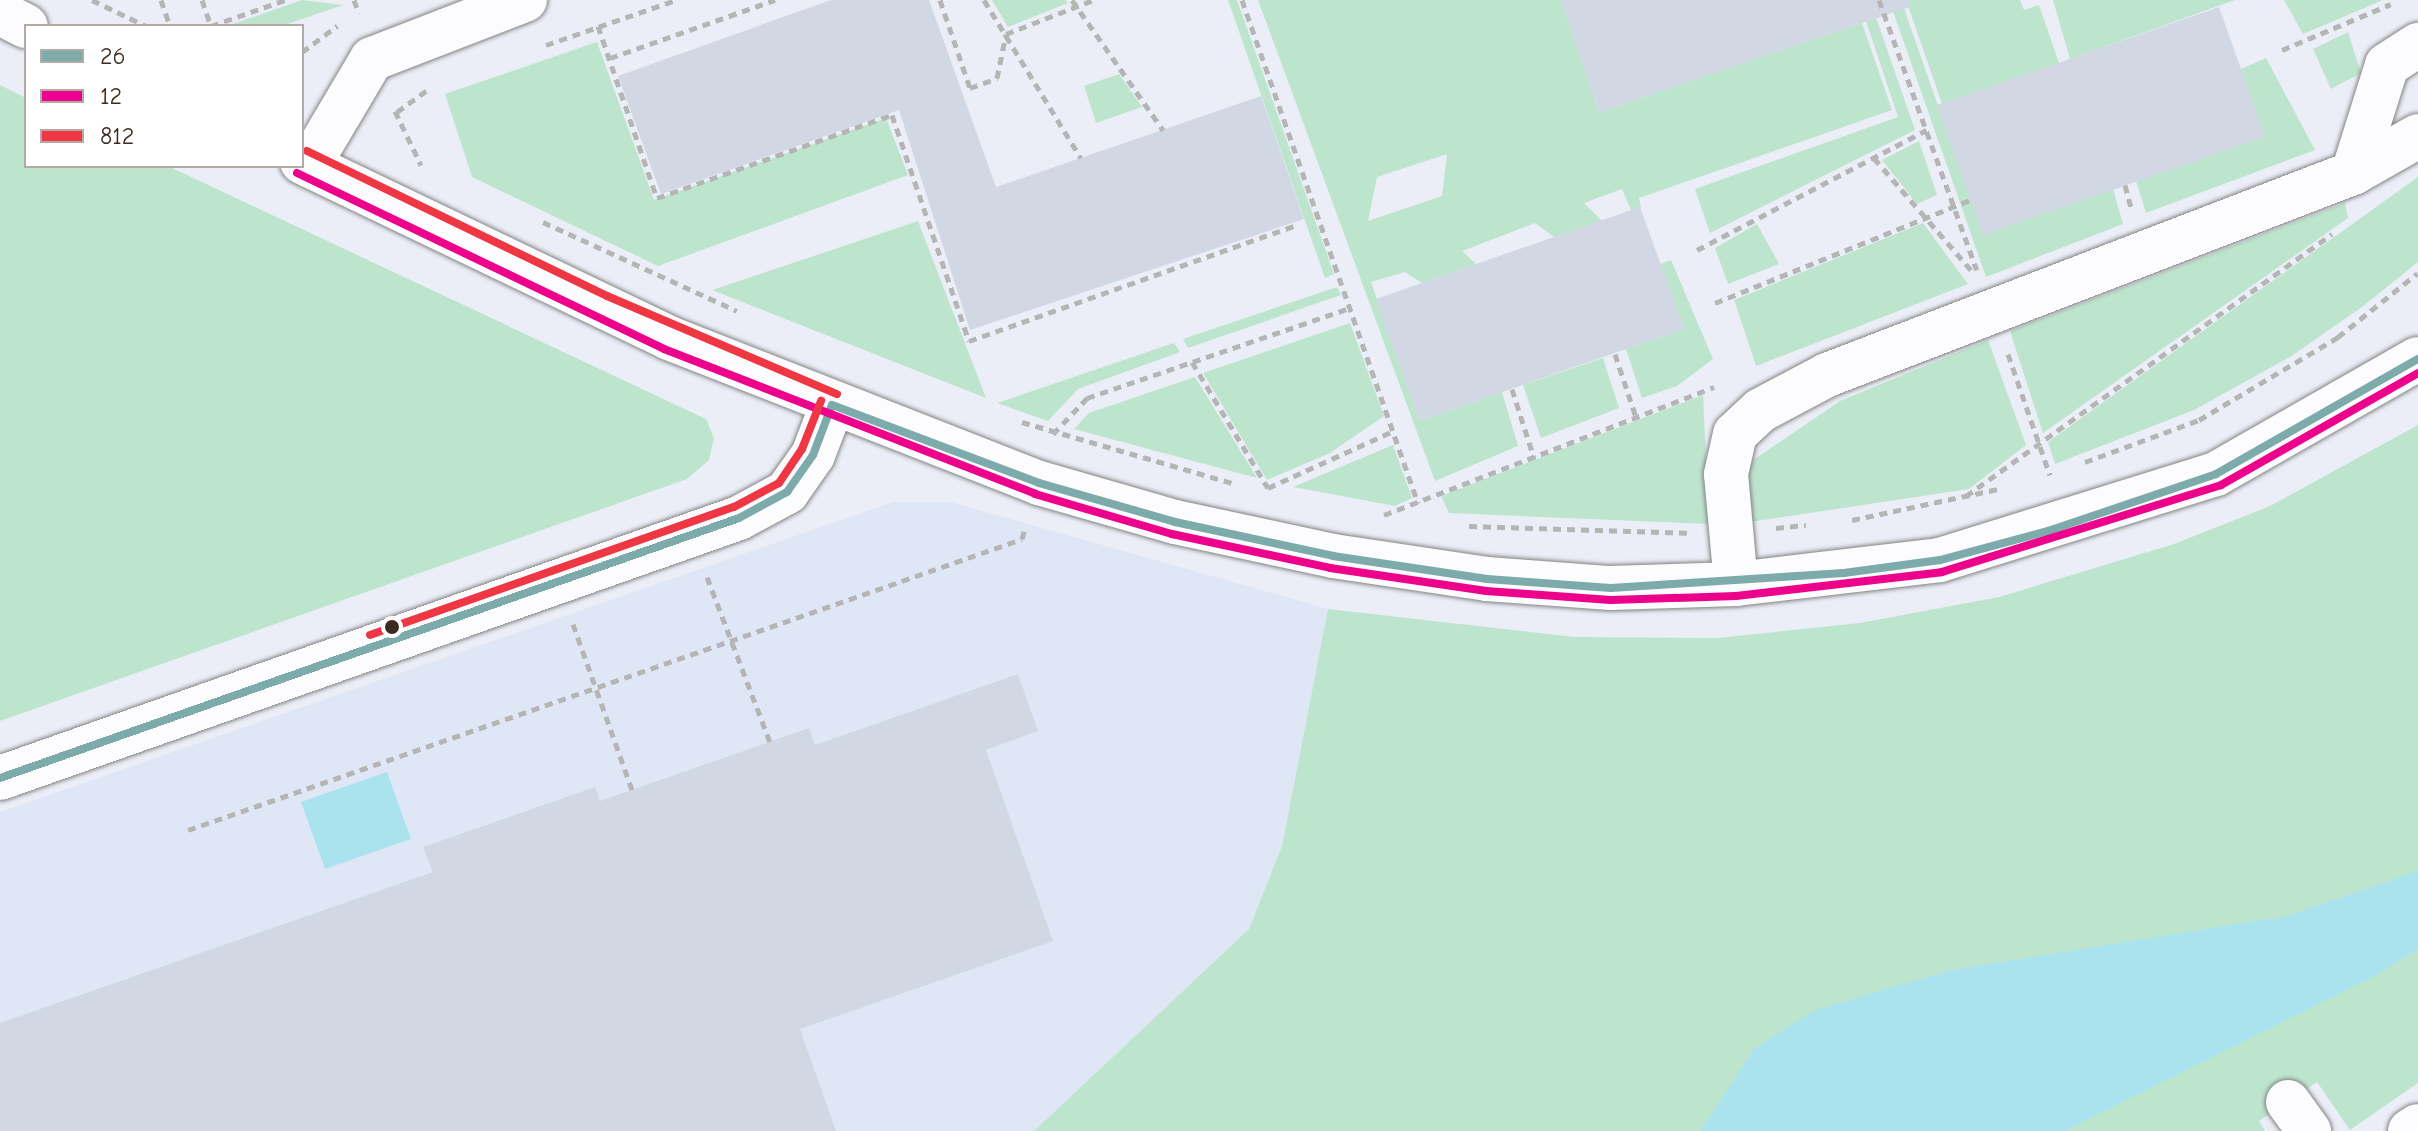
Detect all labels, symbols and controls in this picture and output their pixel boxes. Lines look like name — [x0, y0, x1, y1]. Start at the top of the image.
legend — [24, 24, 304, 168]
text: 26 — [100, 42, 126, 70]
text: 12 — [100, 82, 122, 110]
text: 812 — [100, 122, 134, 150]
unlabelled marker — [384, 619, 400, 635]

